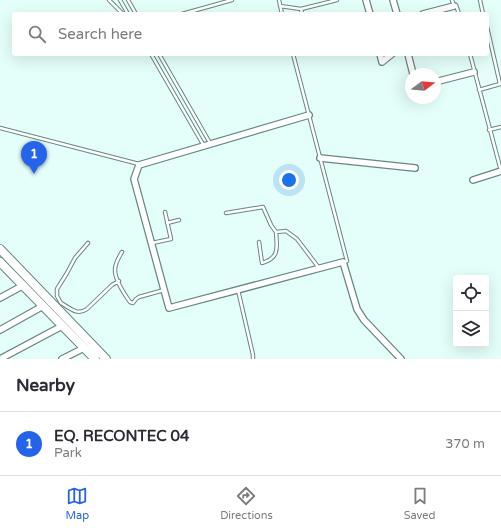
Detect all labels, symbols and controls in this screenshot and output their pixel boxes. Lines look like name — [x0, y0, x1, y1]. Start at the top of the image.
search box — [12, 12, 489, 56]
icon: search — [26, 23, 48, 45]
text: Search here — [58, 25, 142, 43]
north arrow — [405, 68, 441, 104]
pin: 1 — [21, 141, 47, 174]
your location — [279, 170, 299, 190]
map controls — [453, 275, 489, 347]
button: locate — [453, 275, 489, 311]
button: layers — [453, 311, 489, 347]
text: Nearby — [16, 375, 75, 396]
text: EQ. RECONTEC 04 — [54, 427, 189, 445]
text: 1 — [25, 436, 33, 452]
text: 370 m — [445, 436, 485, 452]
text: Park — [54, 445, 82, 461]
tab: Map — [65, 485, 89, 522]
tab: Directions — [220, 485, 273, 522]
tab: Saved — [404, 485, 436, 522]

